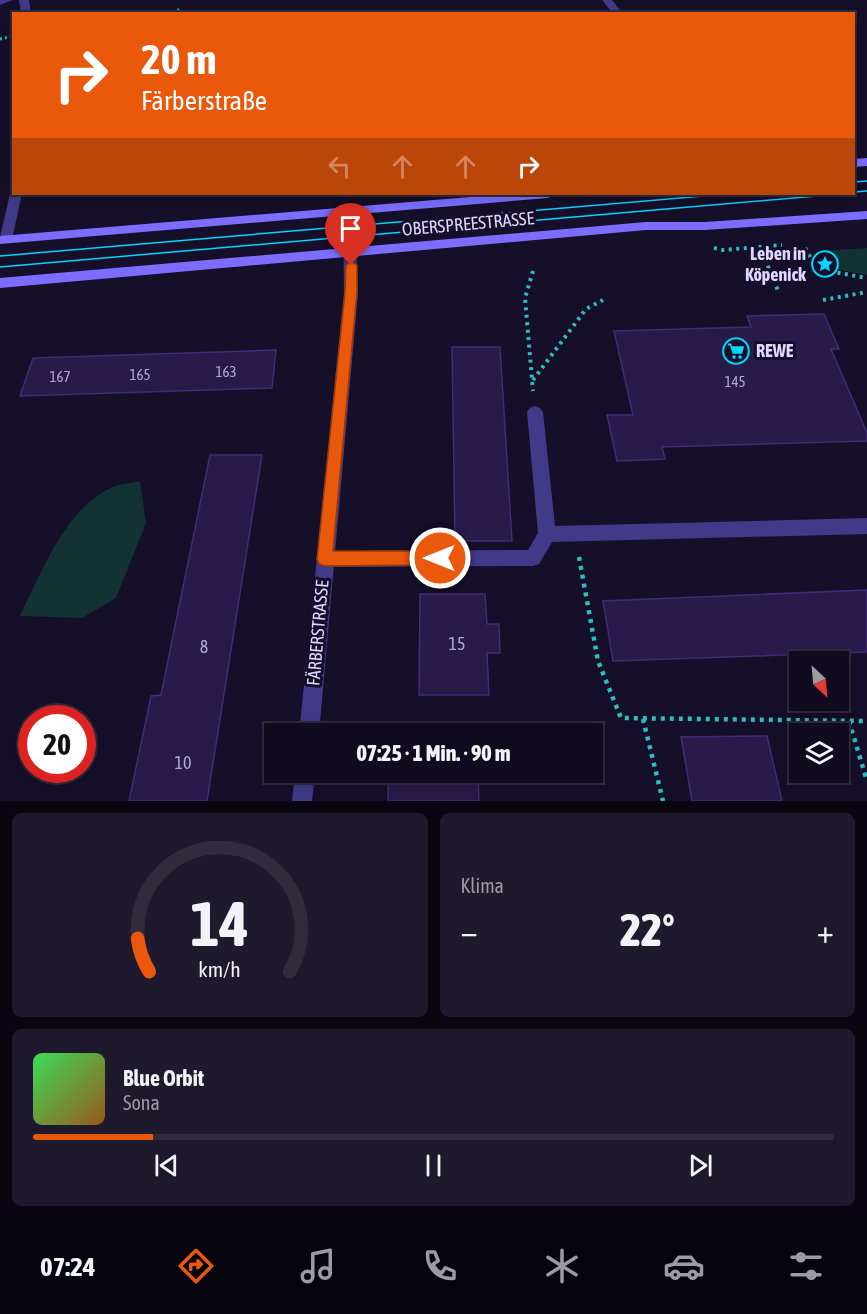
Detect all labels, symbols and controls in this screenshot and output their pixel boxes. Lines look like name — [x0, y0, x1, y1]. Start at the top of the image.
text: 20 m — [141, 35, 216, 83]
icon: right — [42, 36, 120, 114]
text: Färberstraße — [141, 85, 267, 116]
icon: left — [323, 150, 356, 183]
icon: ahead — [386, 150, 419, 183]
icon: ahead — [449, 150, 482, 183]
icon: right — [512, 150, 545, 183]
pin — [325, 203, 376, 265]
street label: OBERSPREESTRASSE — [401, 207, 535, 240]
icon: arrive — [334, 212, 367, 245]
place label: Leben in Köpenick — [745, 243, 807, 285]
place icon: Leben in Köpenick — [810, 249, 840, 279]
supermarket icon: REWE — [721, 336, 751, 366]
place label: REWE — [756, 340, 794, 361]
house number: 163 — [215, 363, 237, 380]
house number: 165 — [129, 366, 151, 383]
house number: 167 — [49, 368, 71, 385]
house number: 145 — [724, 373, 746, 390]
position arrow — [408, 526, 472, 590]
street label: FÄRBERSTRASSE — [302, 579, 333, 687]
house number: 15 — [449, 633, 465, 654]
house number: 8 — [200, 636, 208, 657]
north arrow — [789, 651, 849, 711]
map controls — [789, 651, 849, 783]
speed limit sign: 20 — [18, 705, 96, 783]
button: layers — [789, 723, 849, 783]
text: 07:25 · 1 Min. · 90 m — [356, 740, 511, 766]
house number: 10 — [175, 752, 191, 773]
text: Klima — [461, 874, 504, 897]
text: 14 — [190, 888, 249, 959]
text: 22° — [620, 904, 675, 956]
text: − — [461, 912, 478, 950]
text: + — [817, 912, 834, 950]
text: km/h — [198, 957, 241, 982]
text: Blue Orbit — [123, 1065, 204, 1091]
text: Sona — [123, 1091, 160, 1114]
icon: previous — [150, 1149, 183, 1182]
icon: pause — [417, 1149, 450, 1182]
icon: next — [684, 1149, 717, 1182]
icon: directions — [175, 1245, 217, 1287]
icon: music — [297, 1245, 339, 1287]
icon: phone — [419, 1245, 461, 1287]
icon: climate — [541, 1245, 583, 1287]
icon: car — [663, 1245, 705, 1287]
icon: filters — [785, 1245, 827, 1287]
text: 07:24 — [40, 1251, 96, 1282]

